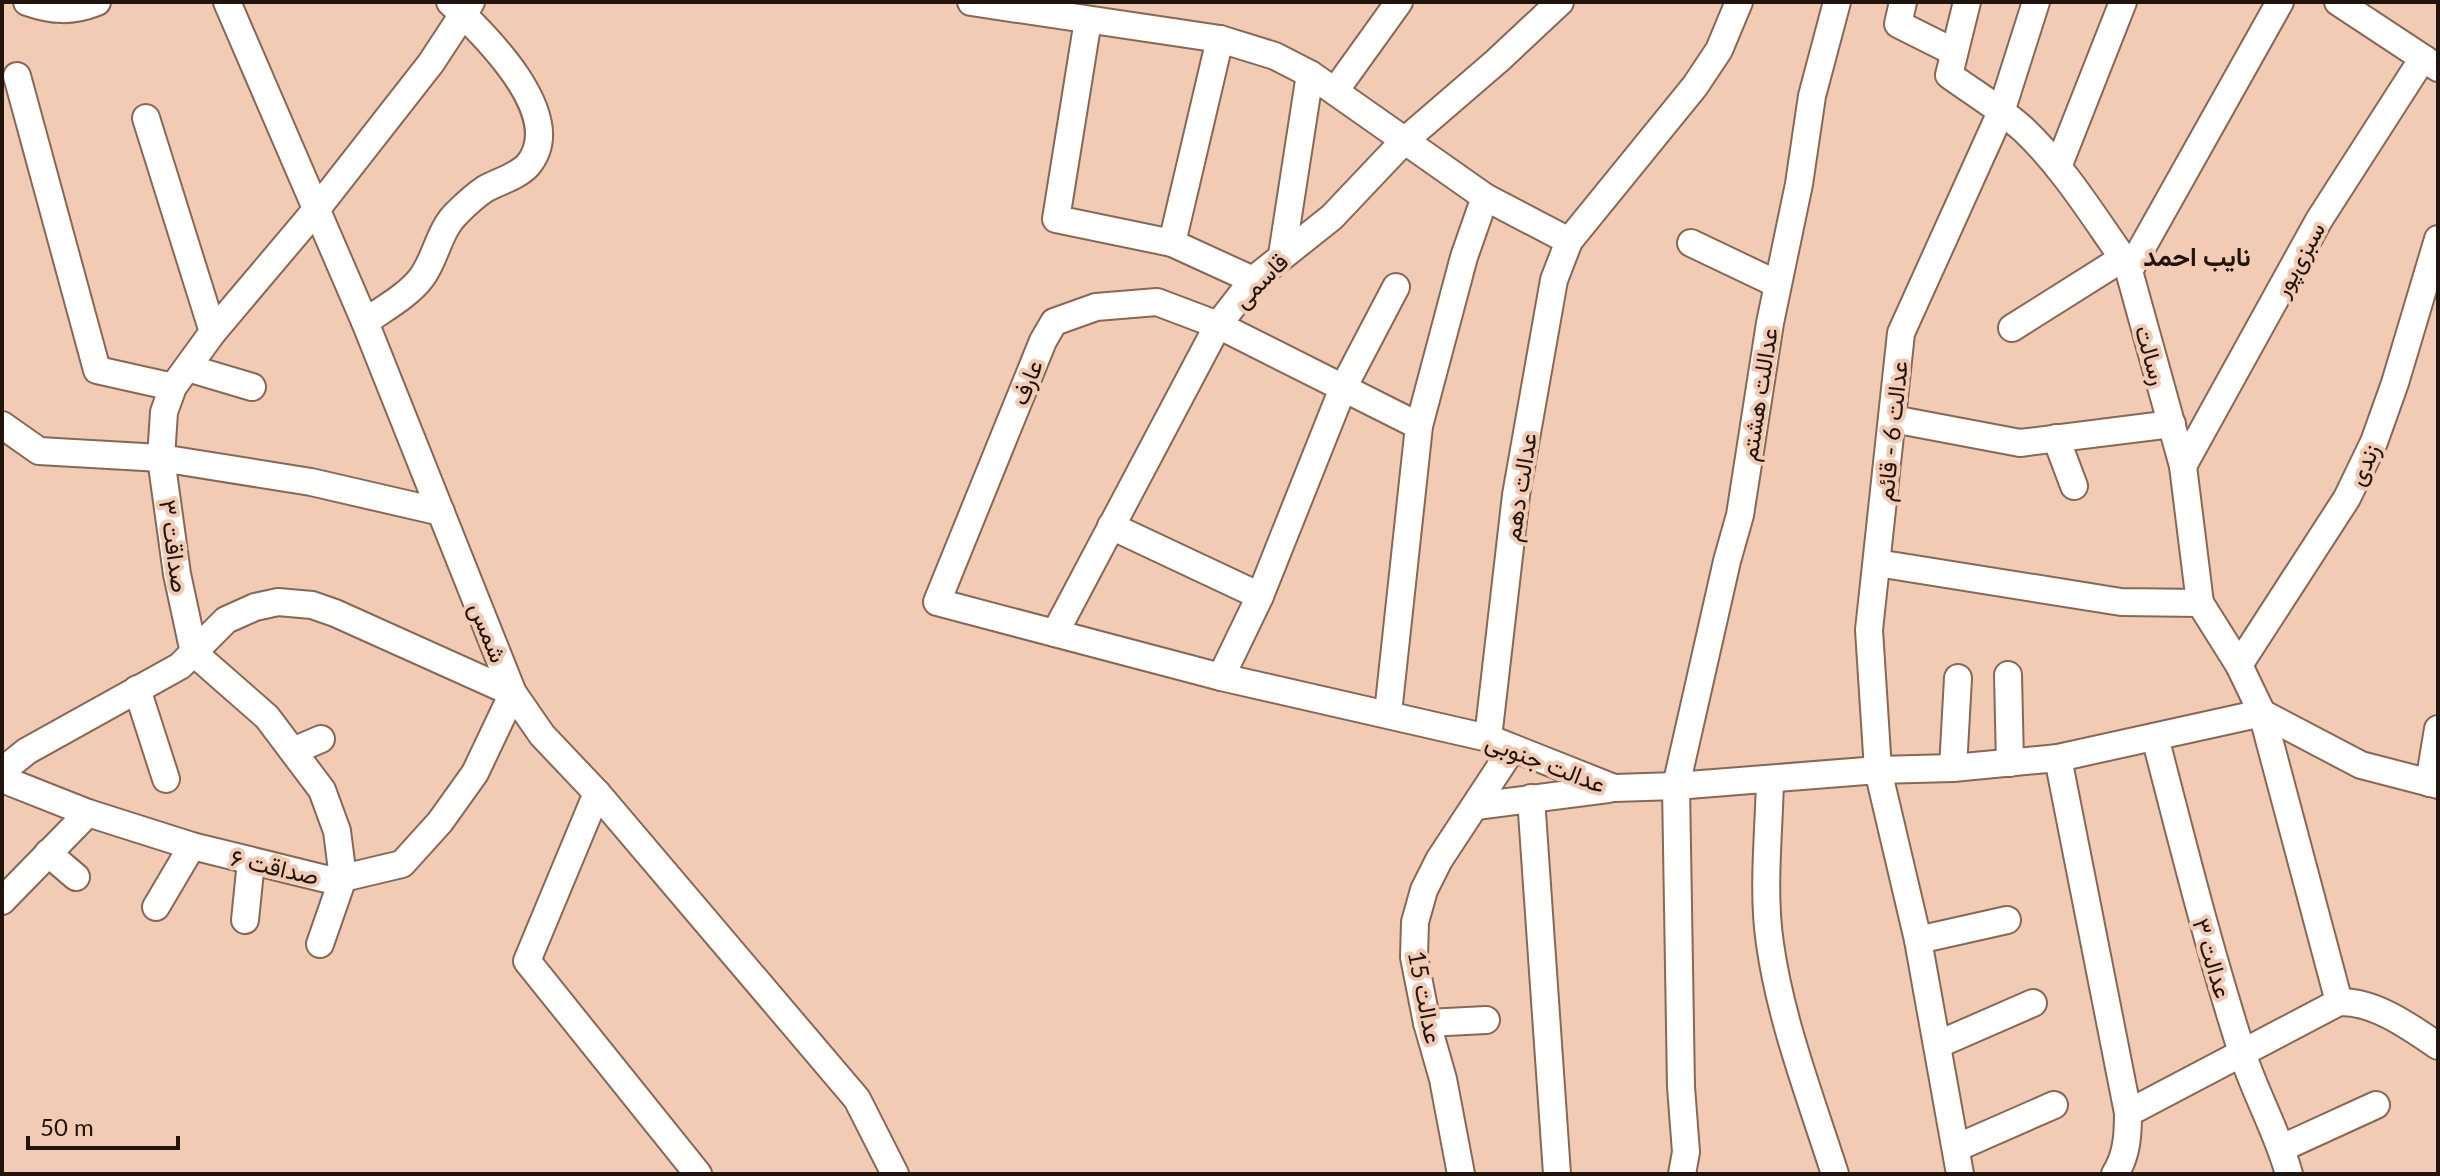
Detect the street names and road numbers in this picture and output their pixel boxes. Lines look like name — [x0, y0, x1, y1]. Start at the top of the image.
street label: سبزی‌پور — [2265, 217, 2333, 304]
street label: قاسمی — [1226, 246, 1294, 314]
street label: رسالت — [2128, 322, 2174, 389]
street label: عداللت هشتم — [1733, 325, 1786, 463]
street label: عارف — [1004, 355, 1050, 410]
street label: عدالت 6 - قائم — [1869, 359, 1916, 503]
street label: عدالت دهم — [1496, 431, 1545, 544]
street label: زندی — [2341, 438, 2387, 491]
street label: صداقت ۳ — [154, 498, 196, 594]
street label: شمس — [463, 598, 514, 667]
street label: عدالت جنوبی — [1481, 726, 1610, 800]
street label: صداقت ۶ — [228, 842, 322, 890]
street label: عدالت ۳ — [2187, 915, 2239, 1001]
street label: عدالت 15 — [1403, 948, 1449, 1046]

